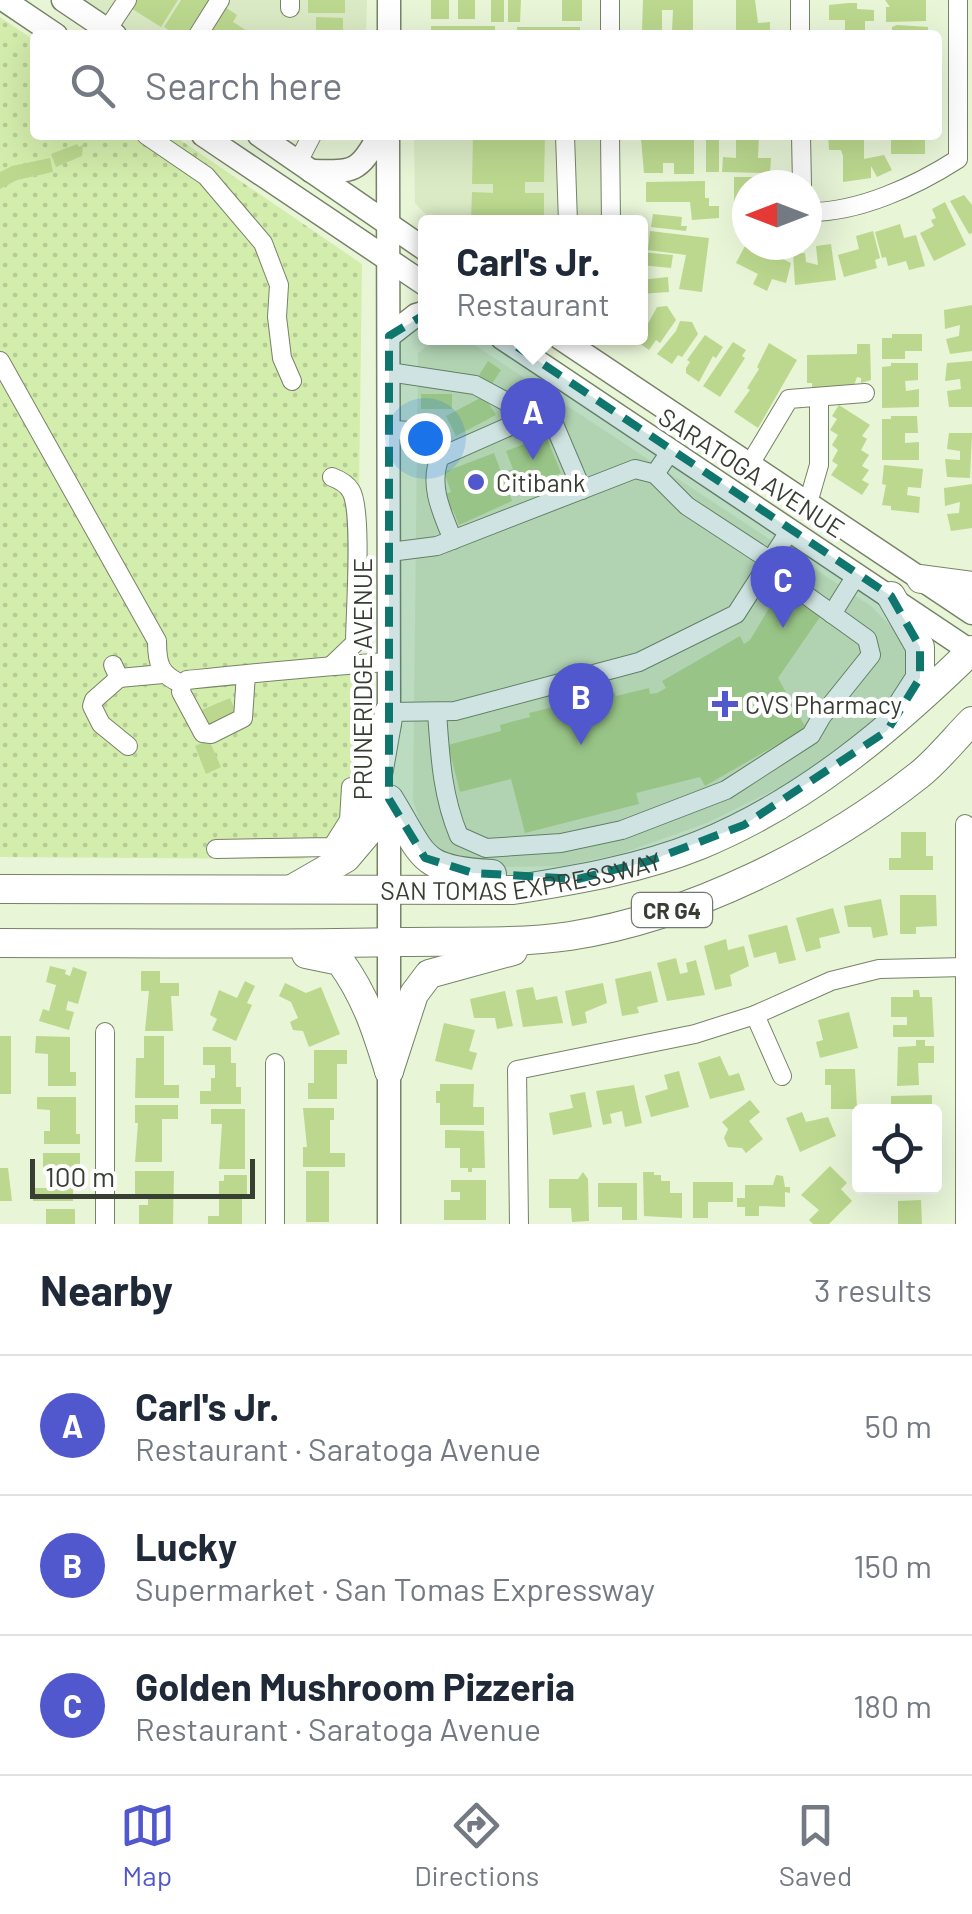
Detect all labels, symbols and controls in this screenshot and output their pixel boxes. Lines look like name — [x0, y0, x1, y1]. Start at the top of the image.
search box — [30, 30, 942, 140]
icon: search — [65, 58, 120, 113]
text: Search here — [145, 62, 343, 108]
north arrow — [732, 170, 822, 260]
popup — [418, 215, 648, 345]
text: Carl's Jr. — [456, 238, 601, 284]
text: Restaurant — [456, 284, 610, 322]
pin: A — [500, 378, 566, 460]
street label: SARATOGA AVENUE — [654, 401, 850, 543]
your location — [400, 413, 451, 464]
place label: Citibank — [496, 467, 585, 497]
marker: Citibank — [465, 471, 487, 493]
pin: C — [750, 546, 816, 628]
street label: PRUNERIDGE AVENUE — [347, 558, 377, 800]
pin: B — [548, 662, 614, 745]
place label: CVS Pharmacy — [745, 689, 902, 719]
marker: CVS Pharmacy — [714, 693, 736, 715]
street label: SAN TOMAS EXPRESSWAY — [380, 845, 665, 905]
road number: CR G4 — [632, 893, 712, 927]
map controls — [852, 1104, 942, 1194]
button: locate — [852, 1104, 942, 1194]
scale bar — [30, 1154, 255, 1198]
text: 100 m — [45, 1159, 115, 1193]
text: Nearby — [40, 1264, 173, 1314]
text: 3 results — [814, 1270, 932, 1308]
text: Carl's Jr. — [135, 1383, 280, 1429]
text: A — [62, 1406, 83, 1444]
text: 50 m — [865, 1406, 932, 1444]
text: Restaurant · Saratoga Avenue — [135, 1429, 541, 1467]
text: Lucky — [135, 1523, 237, 1569]
text: B — [63, 1546, 82, 1584]
text: 150 m — [853, 1546, 932, 1584]
text: Supermarket · San Tomas Expressway — [135, 1569, 655, 1607]
text: Golden Mushroom Pizzeria — [135, 1663, 575, 1709]
text: C — [63, 1686, 82, 1724]
text: 180 m — [853, 1686, 932, 1724]
text: Restaurant · Saratoga Avenue — [135, 1709, 541, 1747]
tab: Map — [120, 1798, 175, 1892]
tab: Directions — [414, 1798, 539, 1892]
tab: Saved — [779, 1798, 852, 1892]

